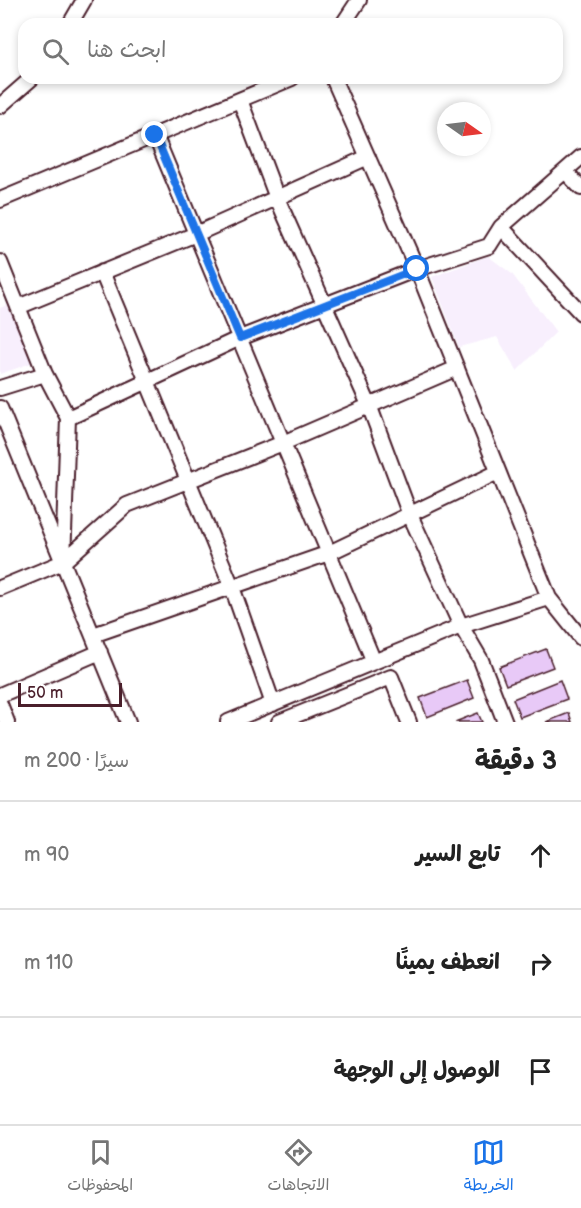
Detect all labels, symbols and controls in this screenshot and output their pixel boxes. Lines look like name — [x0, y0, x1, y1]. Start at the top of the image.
search box — [18, 18, 563, 84]
icon: search — [39, 35, 72, 68]
text: ابحث هنا — [87, 37, 167, 64]
north arrow — [437, 102, 491, 156]
route end — [141, 121, 167, 147]
route start — [403, 255, 429, 281]
scale bar — [18, 680, 122, 708]
text: 50 m — [27, 684, 63, 703]
text: 3 دقيقة — [475, 746, 557, 777]
text: سيرًا · 200 m — [24, 749, 129, 773]
icon: ahead — [524, 839, 557, 872]
text: تابع السير — [416, 841, 500, 868]
text: 90 m — [24, 843, 69, 867]
icon: right — [524, 947, 557, 980]
text: انعطف يمينًا — [396, 949, 500, 976]
text: 110 m — [24, 951, 73, 975]
icon: arrive — [524, 1055, 557, 1088]
text: الوصول إلى الوجهة — [333, 1057, 500, 1084]
tab: المحفوظات — [67, 1136, 133, 1199]
tab: الاتجاهات — [268, 1136, 329, 1199]
tab: الخريطة — [464, 1136, 514, 1199]

